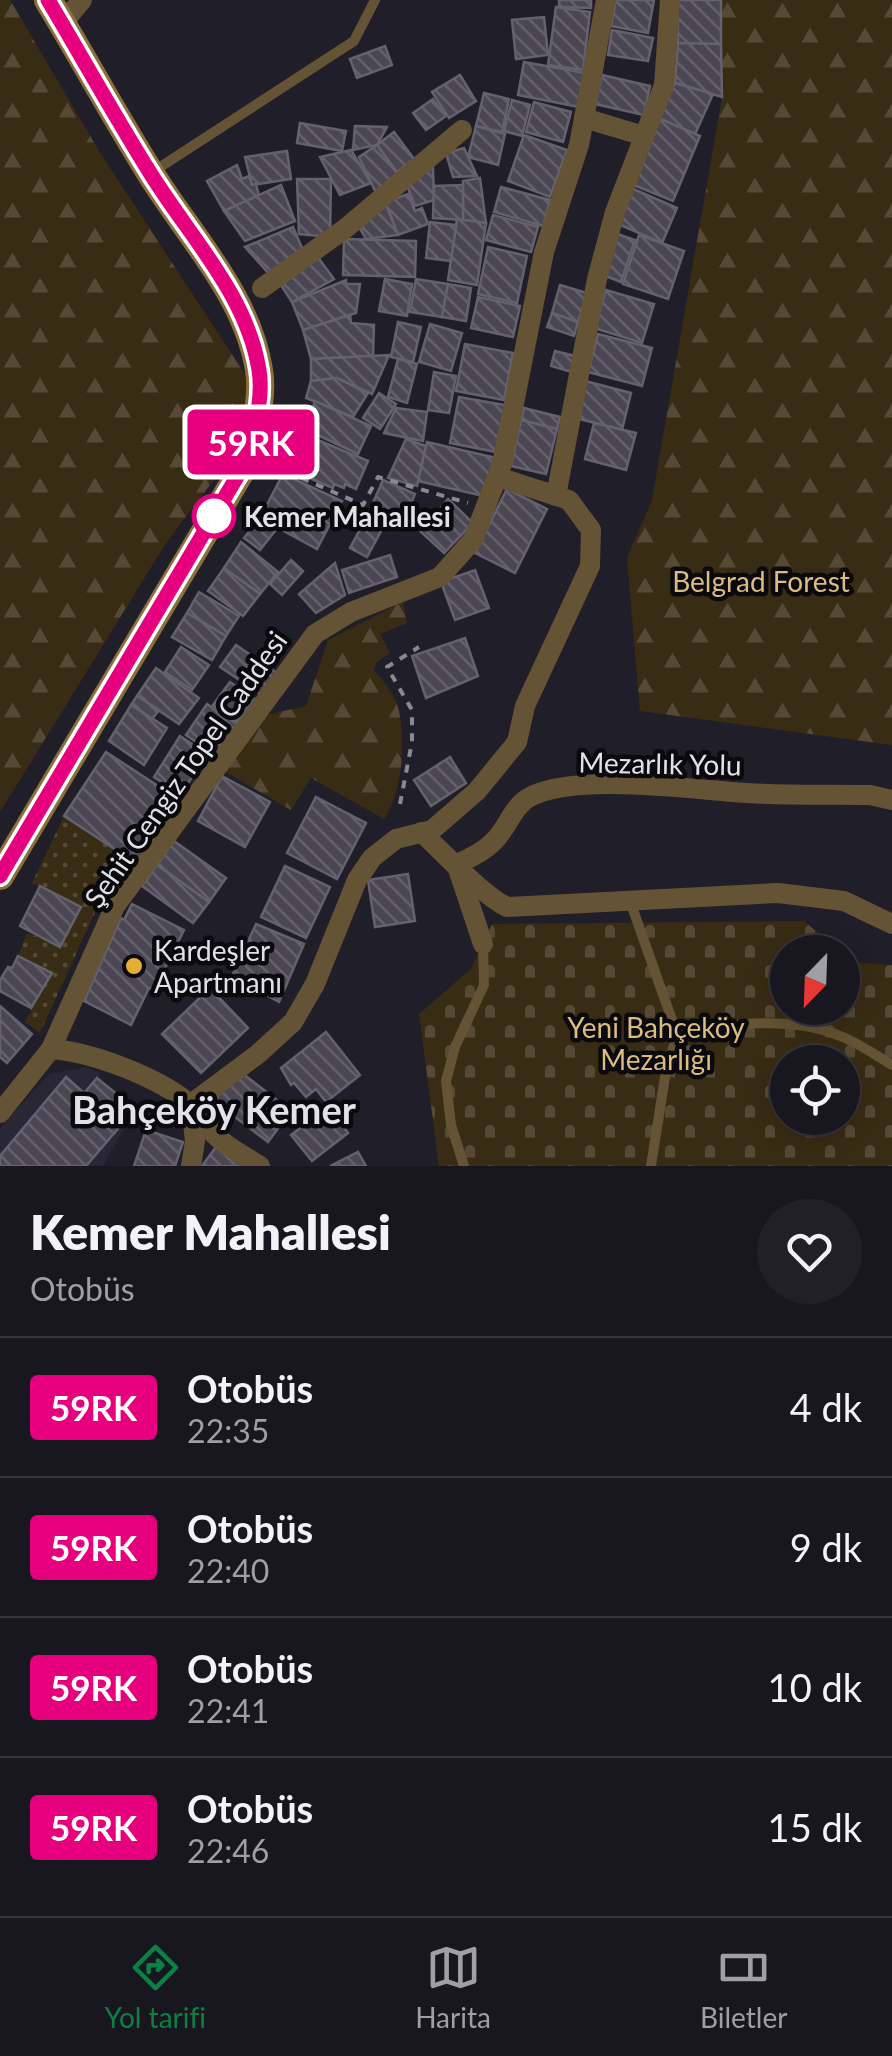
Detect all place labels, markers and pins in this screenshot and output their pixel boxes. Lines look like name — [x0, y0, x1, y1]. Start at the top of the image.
marker: Kemer Mahallesi — [193, 495, 235, 537]
place label: Kemer Mahallesi — [244, 499, 451, 533]
place label: Kardeşler Apartmanı — [154, 933, 282, 999]
marker: Kardeşler Apartmanı — [123, 955, 145, 977]

